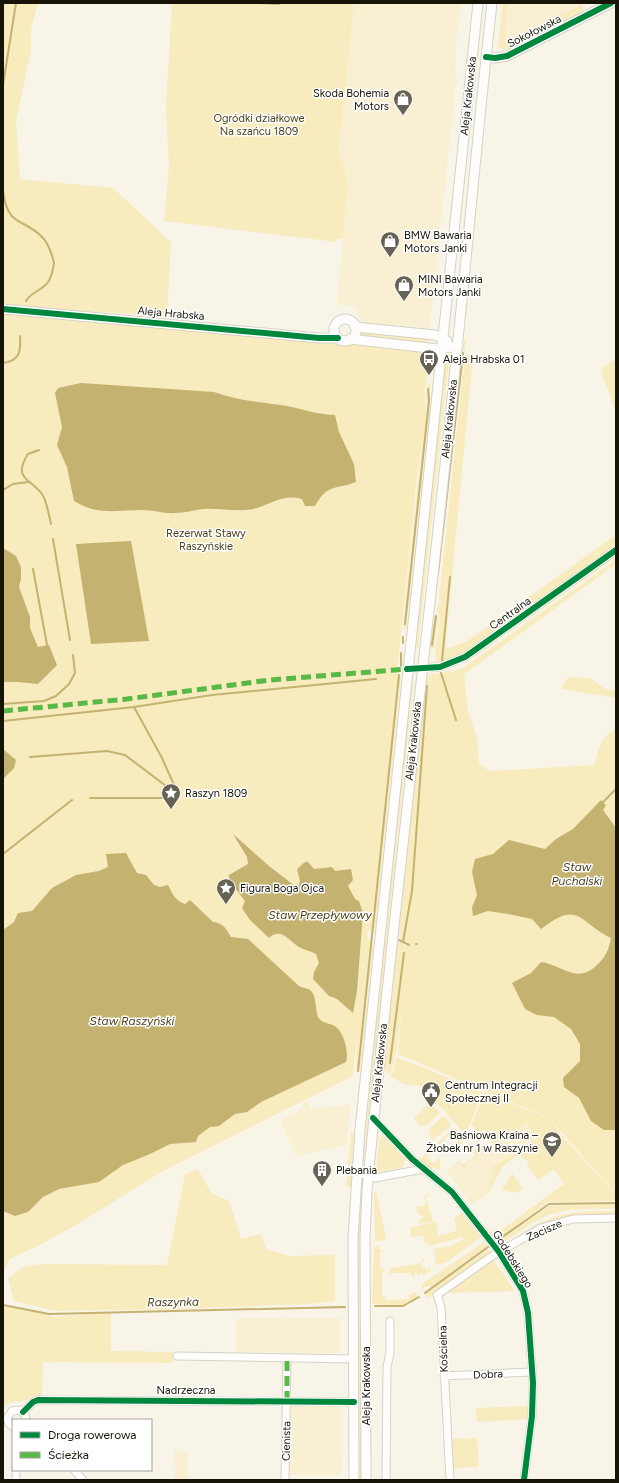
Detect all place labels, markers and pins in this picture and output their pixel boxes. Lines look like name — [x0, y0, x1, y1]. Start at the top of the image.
place label: Skoda Bohemia Motors — [313, 87, 389, 113]
shop icon: Skoda Bohemia Motors — [392, 88, 414, 116]
place label: BMW Bawaria Motors Janki — [404, 229, 472, 255]
shop icon: BMW Bawaria Motors Janki — [379, 230, 401, 258]
place label: MINI Bawaria Motors Janki — [418, 273, 483, 299]
shop icon: MINI Bawaria Motors Janki — [393, 274, 415, 302]
bus stop icon: Aleja Hrabska 01 — [418, 348, 440, 376]
place label: Aleja Hrabska 01 — [443, 353, 524, 366]
place icon: Raszyn 1809 — [160, 782, 182, 810]
place label: Raszyn 1809 — [185, 787, 247, 800]
place icon: Figura Boga Ojca — [215, 877, 237, 905]
place label: Figura Boga Ojca — [240, 882, 324, 895]
place label: Centrum Integracji Społecznej II — [445, 1079, 538, 1105]
public building icon: Centrum Integracji Społecznej II — [420, 1080, 442, 1108]
place label: Baśniowa Kraina – Żłobek nr 1 w Raszynie — [426, 1129, 539, 1155]
school or university icon: Baśniowa Kraina – Żłobek nr 1 w Raszynie — [541, 1130, 563, 1158]
building icon: Plebania — [311, 1159, 333, 1187]
place label: Plebania — [336, 1164, 377, 1177]

